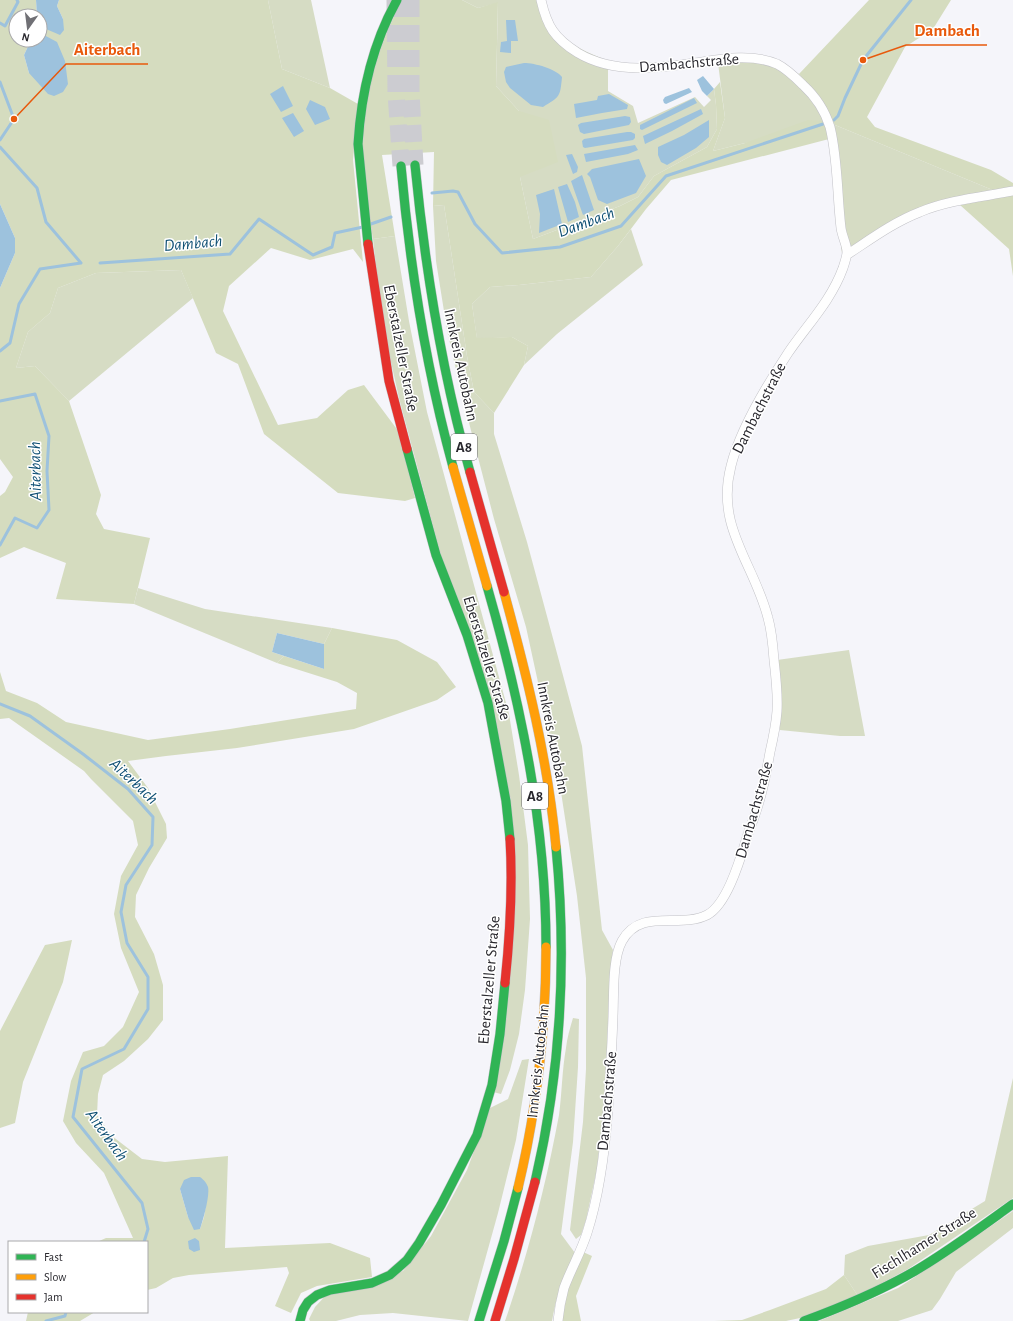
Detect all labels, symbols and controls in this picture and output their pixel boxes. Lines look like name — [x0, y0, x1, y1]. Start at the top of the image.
north arrow — [8, 8, 48, 48]
callout: Dambach — [906, 16, 987, 45]
text: Dambach — [914, 22, 980, 39]
text: N — [21, 31, 31, 43]
callout: Aiterbach — [66, 35, 148, 64]
text: Aiterbach — [74, 41, 140, 58]
street label: Dambachstraße — [638, 51, 740, 75]
water label: Dambach — [555, 204, 617, 240]
water label: Dambach — [163, 232, 223, 254]
street label: Eberstalzeller Straße — [381, 283, 421, 413]
street label: Innkreis Autobahn — [441, 307, 481, 423]
street label: Dambachstraße — [729, 360, 789, 456]
road number: A8 — [451, 434, 477, 460]
water label: Aiterbach — [26, 441, 44, 502]
street label: Eberstalzeller Straße — [460, 594, 514, 722]
street label: Innkreis Autobahn — [534, 680, 572, 796]
water label: Aiterbach — [106, 754, 161, 807]
street label: Dambachstraße — [733, 760, 775, 860]
road number: A8 — [522, 783, 548, 809]
street label: Eberstalzeller Straße — [475, 915, 503, 1045]
street label: Innkreis Autobahn — [524, 1003, 552, 1119]
street label: Dambachstraße — [595, 1050, 619, 1152]
water label: Aiterbach — [82, 1105, 131, 1164]
street label: Fischlhamer Straße — [869, 1204, 979, 1282]
legend — [8, 1241, 148, 1313]
text: Fast — [44, 1251, 63, 1263]
text: Slow — [44, 1271, 66, 1283]
text: Jam — [44, 1291, 63, 1303]

